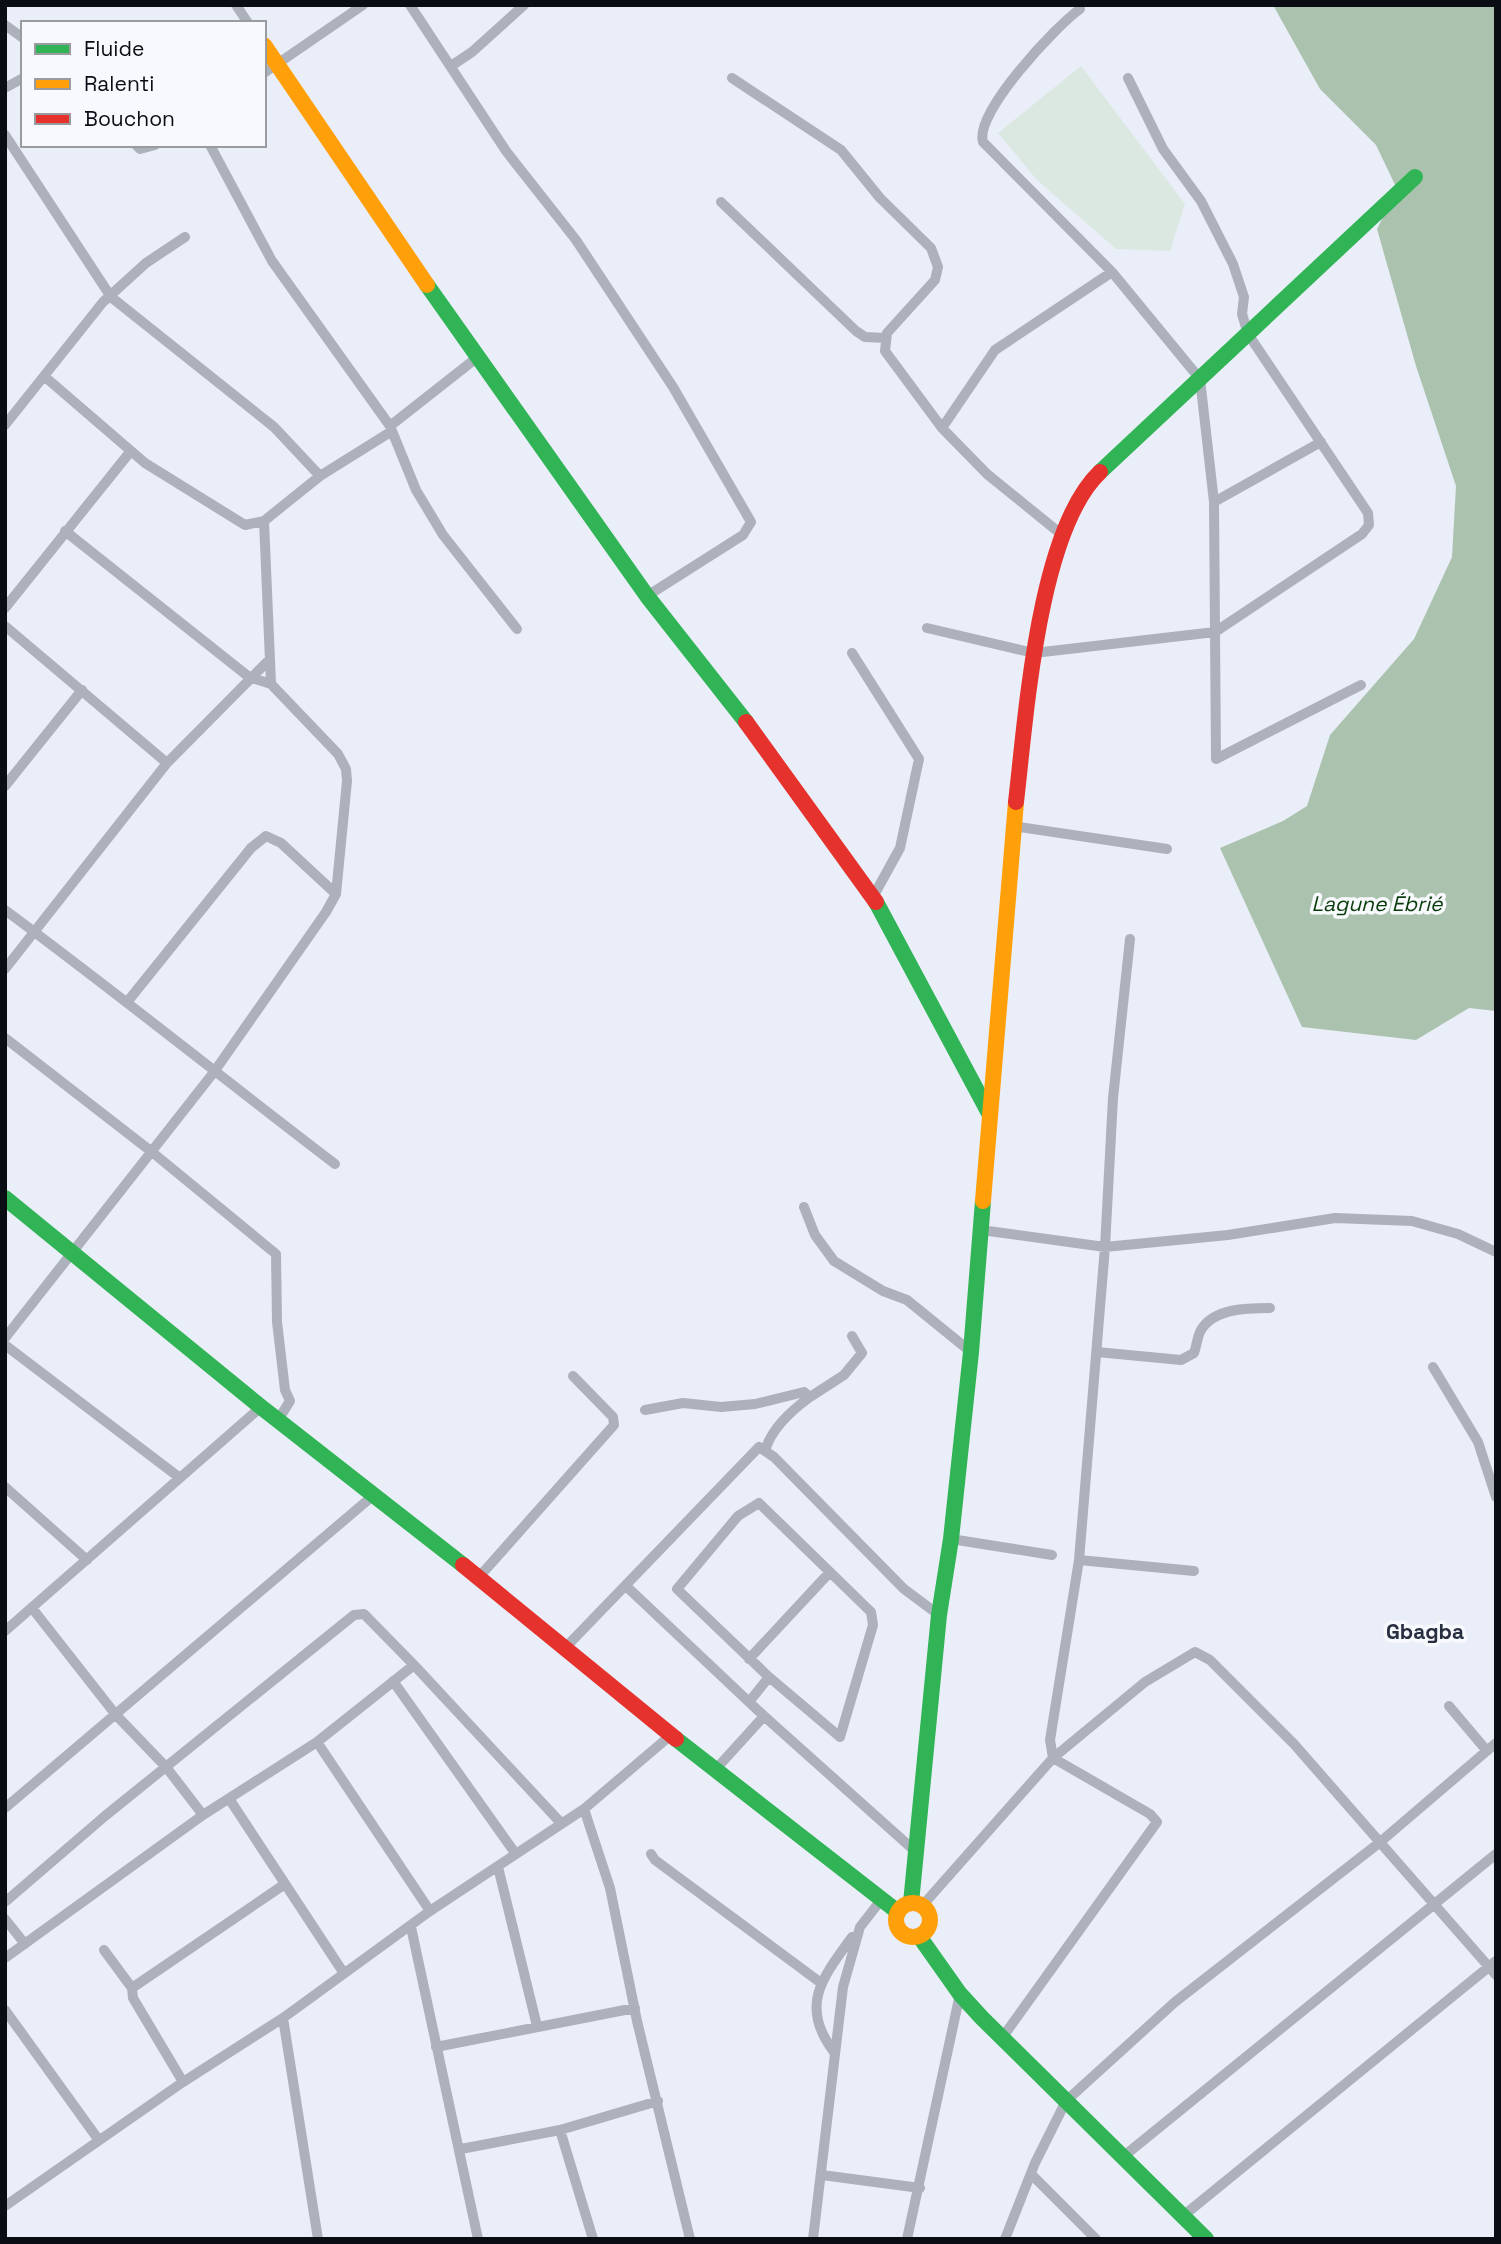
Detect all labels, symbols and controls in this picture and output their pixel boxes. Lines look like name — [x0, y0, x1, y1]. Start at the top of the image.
legend — [21, 21, 266, 147]
text: Fluide — [84, 35, 144, 62]
text: Ralenti — [84, 70, 154, 97]
text: Bouchon — [84, 105, 175, 132]
water label: Lagune Ébrié — [1311, 890, 1444, 917]
district label: Gbagba — [1386, 1618, 1464, 1645]

